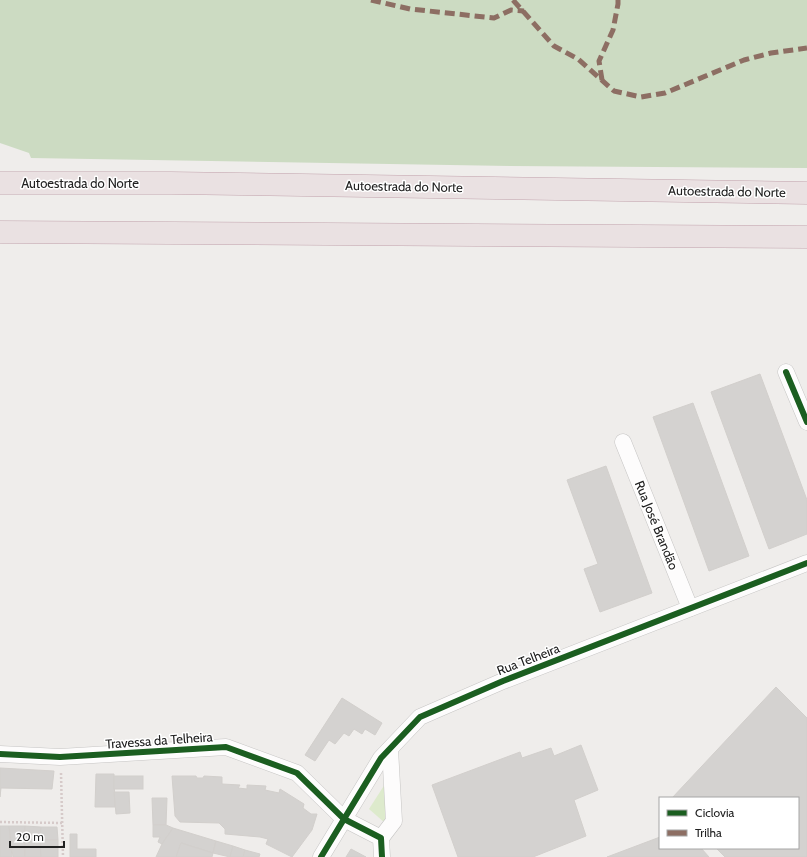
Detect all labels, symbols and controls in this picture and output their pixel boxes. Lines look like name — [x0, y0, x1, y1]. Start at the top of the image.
street label: Autoestrada do Norte — [21, 175, 139, 191]
street label: Autoestrada do Norte — [345, 177, 463, 195]
street label: Autoestrada do Norte — [668, 182, 786, 200]
street label: Rua José Brandão — [632, 478, 682, 572]
street label: Rua Telheira — [494, 639, 562, 678]
street label: Travessa da Telheira — [105, 728, 214, 752]
legend — [659, 797, 799, 849]
text: Ciclovia — [695, 805, 734, 820]
scale bar — [10, 823, 64, 849]
text: Trilha — [695, 825, 722, 840]
text: 20 m — [16, 829, 44, 844]

